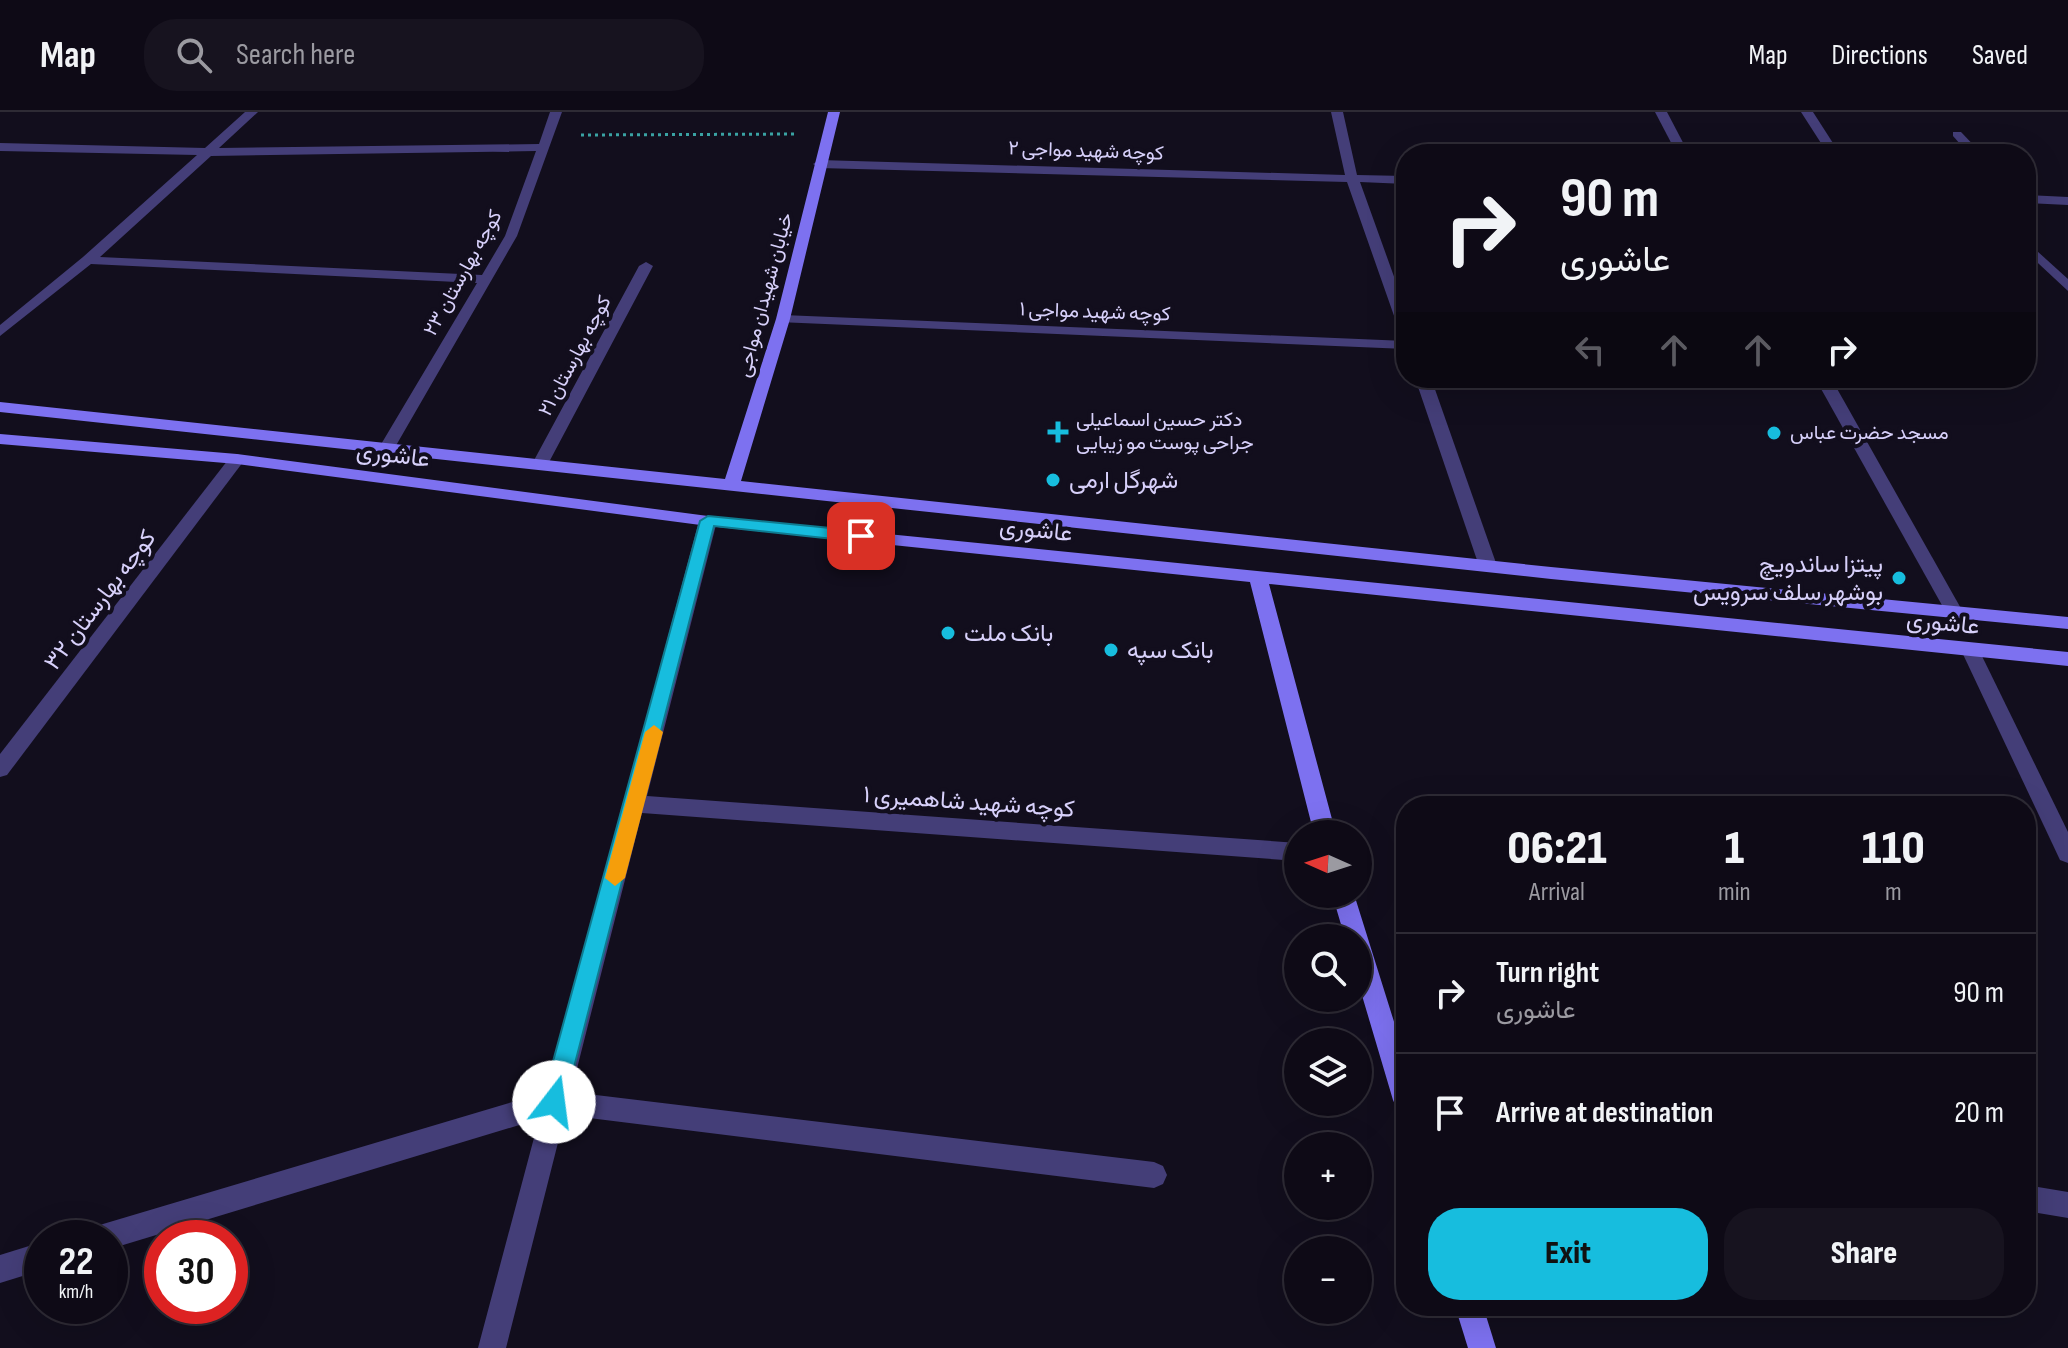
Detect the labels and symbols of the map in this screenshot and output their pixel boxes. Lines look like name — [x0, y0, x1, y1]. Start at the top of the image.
street label: کوچه شهید مواجی ۲ — [1008, 136, 1164, 167]
street label: کوچه بهارستان ۲۳ — [419, 206, 508, 341]
street label: خیابان شهیدان مواجی — [732, 210, 798, 380]
street label: کوچه بهارستان ۲۱ — [533, 292, 618, 421]
street label: کوچه شهید مواجی ۱ — [1019, 297, 1171, 328]
place label: دکتر حسین اسماعیلی جراحی پوست مو زیبایی — [1076, 408, 1254, 456]
marker: دکتر حسین اسماعیلی جراحی پوست مو زیبایی — [1047, 421, 1069, 443]
place label: مسجد حضرت عباس — [1790, 421, 1949, 445]
marker: مسجد حضرت عباس — [1765, 424, 1783, 442]
street label: عاشوری — [355, 436, 431, 474]
place label: شهرگل ارمی — [1069, 466, 1178, 495]
marker: شهرگل ارمی — [1044, 471, 1062, 489]
pin — [827, 502, 895, 570]
street label: عاشوری — [998, 512, 1074, 548]
street label: کوچه بهارستان ۳۲ — [38, 524, 163, 676]
place label: پیتزا ساندویچ بوشهر سلف سرویس — [1693, 550, 1883, 607]
marker: پیتزا ساندویچ بوشهر سلف سرویس — [1890, 569, 1908, 587]
street label: عاشوری — [1905, 605, 1981, 641]
place label: بانک ملت — [964, 619, 1053, 648]
marker: بانک ملت — [939, 624, 957, 642]
place label: بانک سپه — [1127, 636, 1214, 666]
marker: بانک سپه — [1102, 641, 1120, 659]
street label: کوچه شهید شاهمیری ۱ — [862, 780, 1076, 825]
north arrow — [1284, 820, 1372, 908]
position arrow — [512, 1060, 596, 1144]
speed limit sign: 30 — [144, 1220, 248, 1324]

